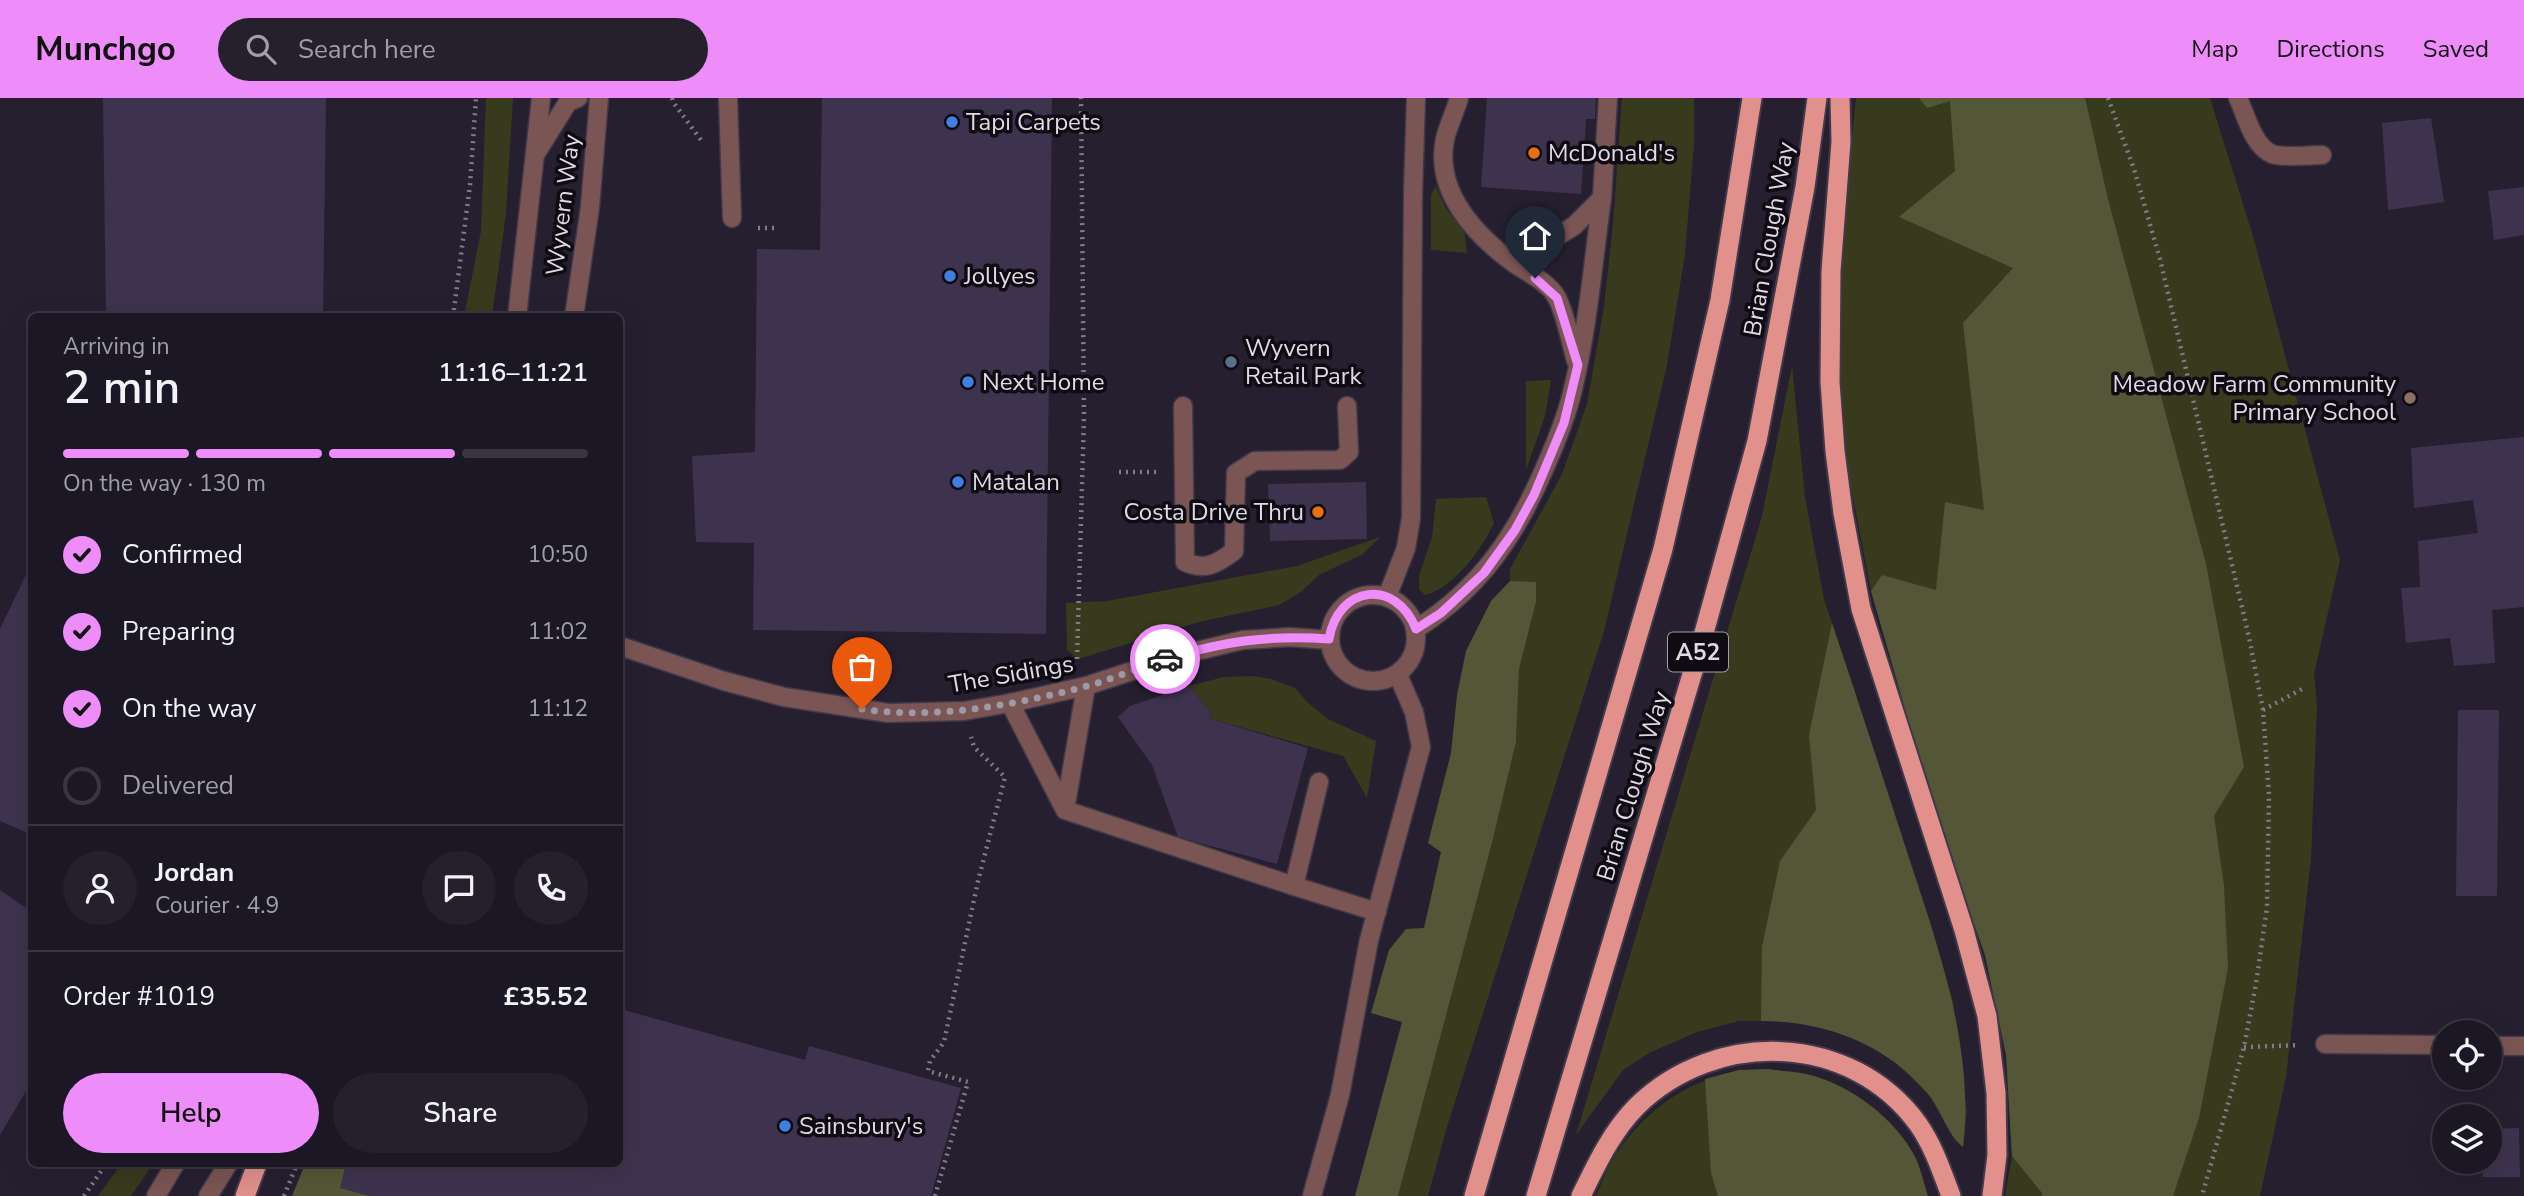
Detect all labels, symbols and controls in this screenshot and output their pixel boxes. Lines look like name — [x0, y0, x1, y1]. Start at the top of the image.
search box — [218, 18, 708, 81]
text: Munchgo — [35, 27, 176, 72]
icon: search — [242, 30, 280, 68]
text: Search here — [298, 32, 436, 67]
text: Map — [2191, 33, 2238, 65]
text: Directions — [2276, 33, 2385, 65]
text: Saved — [2423, 33, 2489, 65]
place label: Tapi Carpets — [966, 106, 1101, 138]
marker: Tapi Carpets — [944, 114, 960, 130]
street label: Wyvern Way — [538, 132, 588, 277]
place label: McDonald's — [1548, 137, 1675, 169]
street label: Brian Clough Way — [1736, 139, 1802, 339]
marker: McDonald's — [1526, 145, 1542, 161]
pin — [1505, 206, 1565, 278]
icon: home — [1516, 217, 1554, 255]
place label: Jollyes — [963, 260, 1036, 292]
marker: Jollyes — [942, 268, 958, 284]
text: Arriving in — [63, 331, 170, 362]
place label: Wyvern Retail Park — [1245, 332, 1362, 392]
marker: Wyvern Retail Park — [1223, 354, 1239, 370]
text: 11:16–11:21 — [438, 355, 588, 390]
text: 2 min — [63, 356, 180, 419]
place label: Next Home — [982, 366, 1105, 398]
place label: Meadow Farm Community Primary School — [2112, 368, 2397, 428]
marker: Next Home — [960, 374, 976, 390]
marker: Meadow Farm Community Primary School — [2402, 390, 2418, 406]
place label: Matalan — [972, 466, 1060, 498]
text: On the way · 130 m — [63, 468, 266, 499]
marker: Matalan — [950, 474, 966, 490]
place label: Costa Drive Thru — [1123, 496, 1304, 528]
marker: Costa Drive Thru — [1310, 504, 1326, 520]
icon: check — [63, 536, 101, 574]
text: Confirmed — [122, 537, 243, 572]
text: 10:50 — [528, 539, 588, 570]
icon: check — [63, 613, 101, 651]
text: Preparing — [122, 614, 235, 649]
text: 11:02 — [528, 616, 588, 647]
courier — [1130, 624, 1200, 694]
road number: A52 — [1668, 632, 1728, 672]
pin — [832, 637, 892, 709]
icon: car — [1146, 640, 1184, 678]
street label: The Sidings — [946, 647, 1076, 701]
icon: bag — [843, 648, 881, 686]
street label: Brian Clough Way — [1589, 687, 1677, 885]
icon: check — [63, 690, 101, 728]
text: On the way — [122, 691, 256, 726]
text: 11:12 — [528, 693, 588, 724]
text: Delivered — [122, 768, 234, 803]
button: person — [63, 851, 137, 925]
button: chat — [422, 851, 496, 925]
button: phone — [514, 851, 588, 925]
text: Jordan — [155, 855, 234, 890]
text: Courier · 4.9 — [155, 890, 279, 921]
text: Order #1019 — [63, 979, 215, 1014]
text: £35.52 — [504, 979, 588, 1014]
map controls — [2432, 1020, 2502, 1174]
button: locate — [2432, 1020, 2502, 1090]
button: Help — [63, 1073, 319, 1153]
button: Share — [333, 1073, 588, 1153]
button: layers — [2432, 1104, 2502, 1174]
place label: Sainsbury's — [799, 1110, 923, 1142]
marker: Sainsbury's — [777, 1118, 793, 1134]

